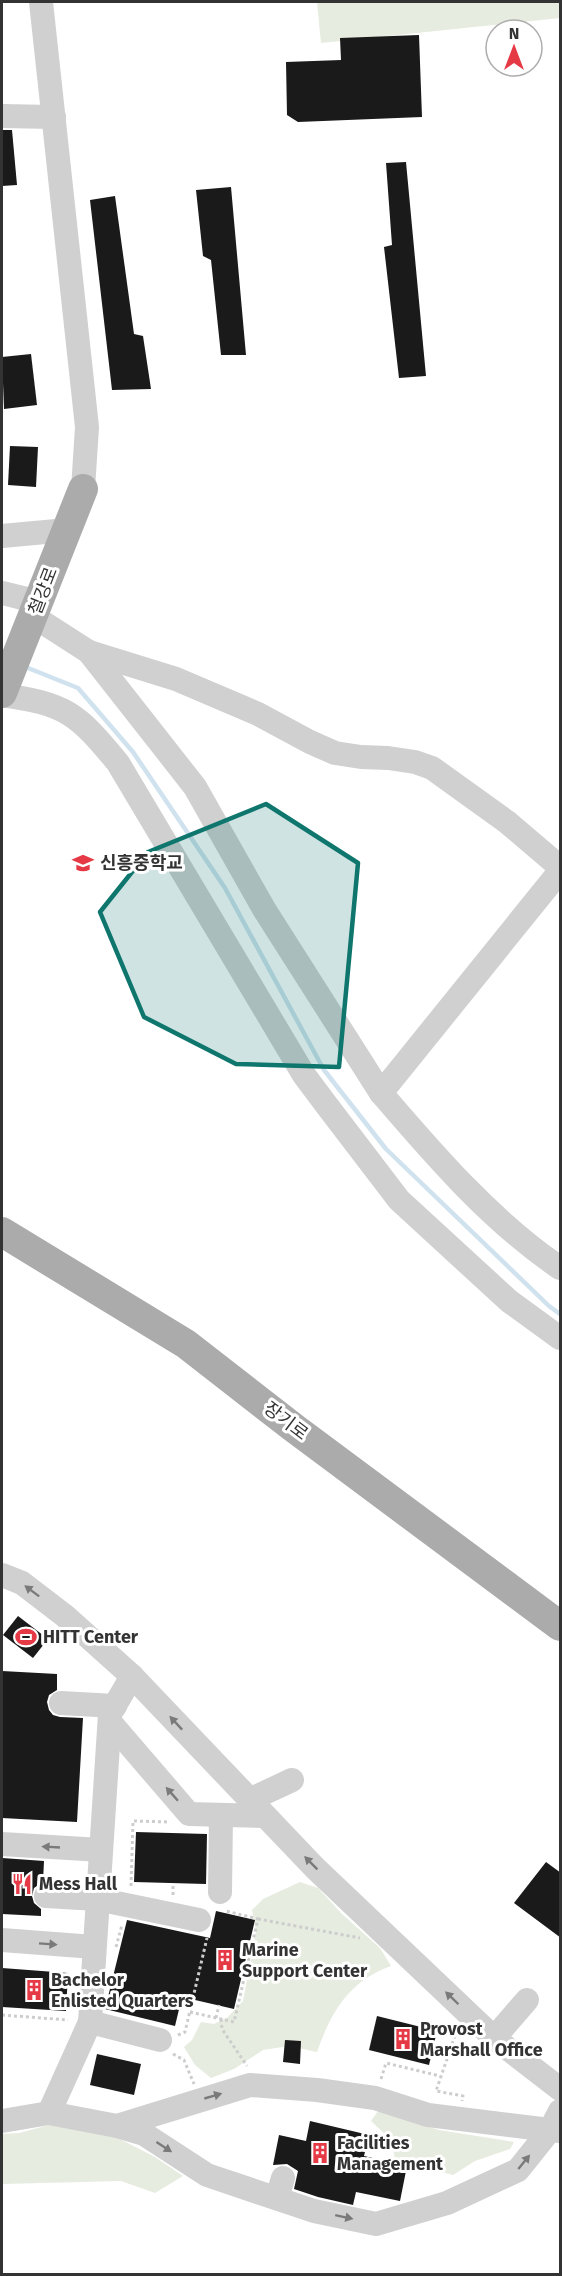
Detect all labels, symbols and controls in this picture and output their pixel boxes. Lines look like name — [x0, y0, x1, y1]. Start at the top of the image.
north arrow — [484, 18, 544, 78]
text: N — [509, 24, 519, 43]
street label: 철강로 — [24, 564, 62, 618]
school or university icon: 신흥중학교 — [71, 851, 95, 875]
place label: 신흥중학교 — [100, 852, 183, 874]
street label: 장기로 — [260, 1397, 312, 1445]
one-way arrow — [25, 1585, 41, 1597]
sports icon: HITT Center — [14, 1625, 38, 1649]
place label: HITT Center — [43, 1626, 139, 1648]
one-way arrow — [169, 1716, 183, 1730]
one-way arrow — [166, 1787, 179, 1802]
one-way arrow — [42, 1843, 61, 1852]
one-way arrow — [304, 1857, 318, 1871]
restaurant icon: Mess Hall — [10, 1872, 34, 1896]
place label: Mess Hall — [39, 1873, 118, 1895]
one-way arrow — [38, 1939, 57, 1948]
place label: Marine Support Center — [242, 1939, 368, 1982]
building icon: Marine Support Center — [213, 1948, 237, 1972]
place label: Bachelor Enlisted Quarters — [51, 1969, 194, 2012]
building icon: Bachelor Enlisted Quarters — [22, 1978, 46, 2002]
one-way arrow — [444, 1991, 459, 2005]
place label: Provost Marshall Office — [420, 2018, 543, 2061]
building icon: Provost Marshall Office — [391, 2027, 415, 2051]
one-way arrow — [204, 2091, 222, 2100]
place label: Facilities Management — [337, 2132, 444, 2175]
building icon: Facilities Management — [308, 2141, 332, 2165]
one-way arrow — [156, 2142, 172, 2153]
one-way arrow — [517, 2155, 530, 2170]
one-way arrow — [335, 2213, 353, 2223]

